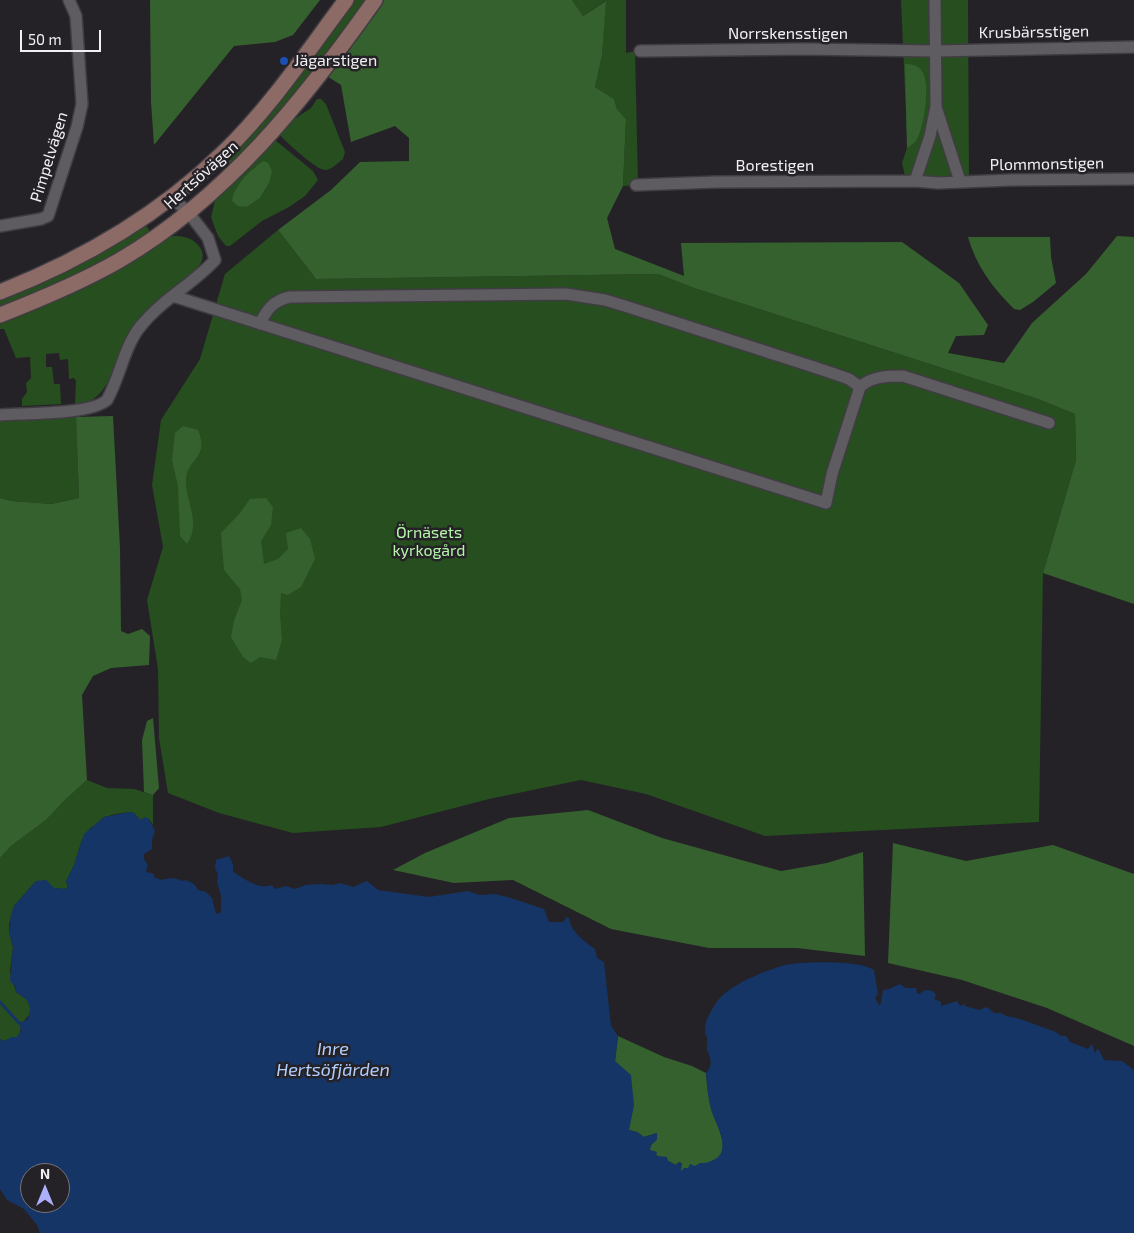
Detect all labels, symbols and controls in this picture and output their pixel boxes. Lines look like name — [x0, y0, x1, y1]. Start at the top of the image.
scale bar — [22, 20, 104, 52]
street label: Krusbärsstigen — [979, 21, 1089, 43]
street label: Norrskensstigen — [728, 24, 848, 44]
text: 50 m — [28, 30, 62, 48]
place label: Jägarstigen — [294, 51, 377, 71]
marker: Jägarstigen — [278, 55, 290, 67]
street label: Pimpelvägen — [26, 109, 72, 205]
street label: Hertsövägen — [160, 137, 242, 213]
street label: Plommonstigen — [990, 153, 1104, 175]
street label: Borestigen — [736, 156, 814, 176]
park label: Örnäsets kyrkogård — [392, 523, 466, 561]
water label: Inre Hertsöfjärden — [276, 1038, 390, 1080]
north arrow — [20, 1163, 70, 1213]
text: N — [40, 1165, 50, 1182]

